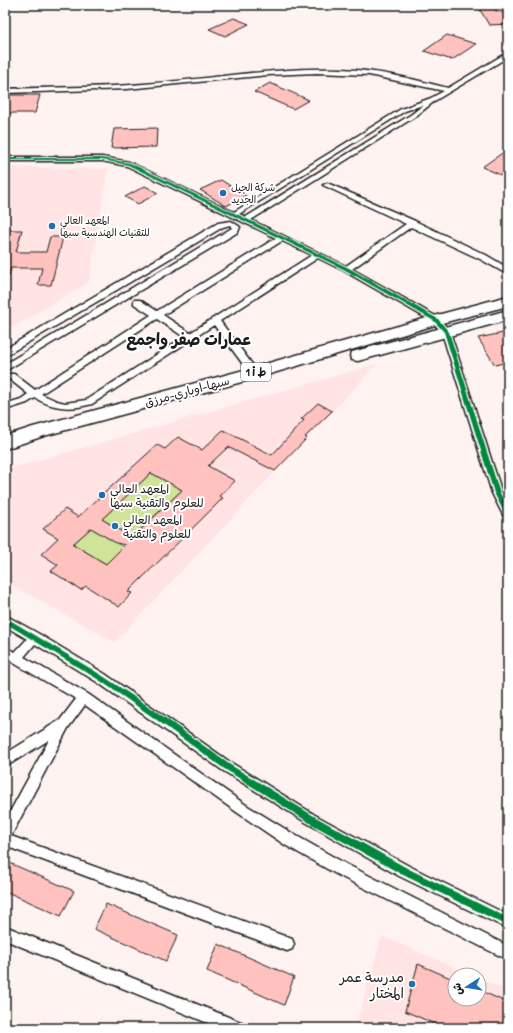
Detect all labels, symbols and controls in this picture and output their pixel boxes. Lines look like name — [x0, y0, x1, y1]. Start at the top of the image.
place label: شركة الجيل الجديد — [231, 181, 276, 206]
marker: شركة الجيل الجديد — [218, 188, 228, 198]
place label: المعهد العالي للتقنيات الهندسية سبها — [60, 214, 150, 239]
marker: المعهد العالي للتقنيات الهندسية سبها — [47, 221, 57, 231]
district label: عمارات صفر واجمع — [126, 328, 252, 351]
road number: ط أ 1 — [241, 363, 271, 381]
street label: سبها-اوباري-مرزق — [143, 372, 232, 411]
place label: المعهد العالي للعلوم والتقنية سبها — [110, 480, 204, 512]
marker: المعهد العالي للعلوم والتقنية سبها — [97, 490, 107, 500]
place label: المعهد العالي للعلوم والتقنية — [123, 511, 191, 543]
marker: المعهد العالي للعلوم والتقنية — [110, 521, 120, 531]
place label: مدرسة عمر المختار — [339, 967, 404, 1002]
north arrow — [447, 967, 487, 1007]
marker: مدرسة عمر المختار — [407, 979, 417, 989]
text: ش — [449, 982, 465, 996]

